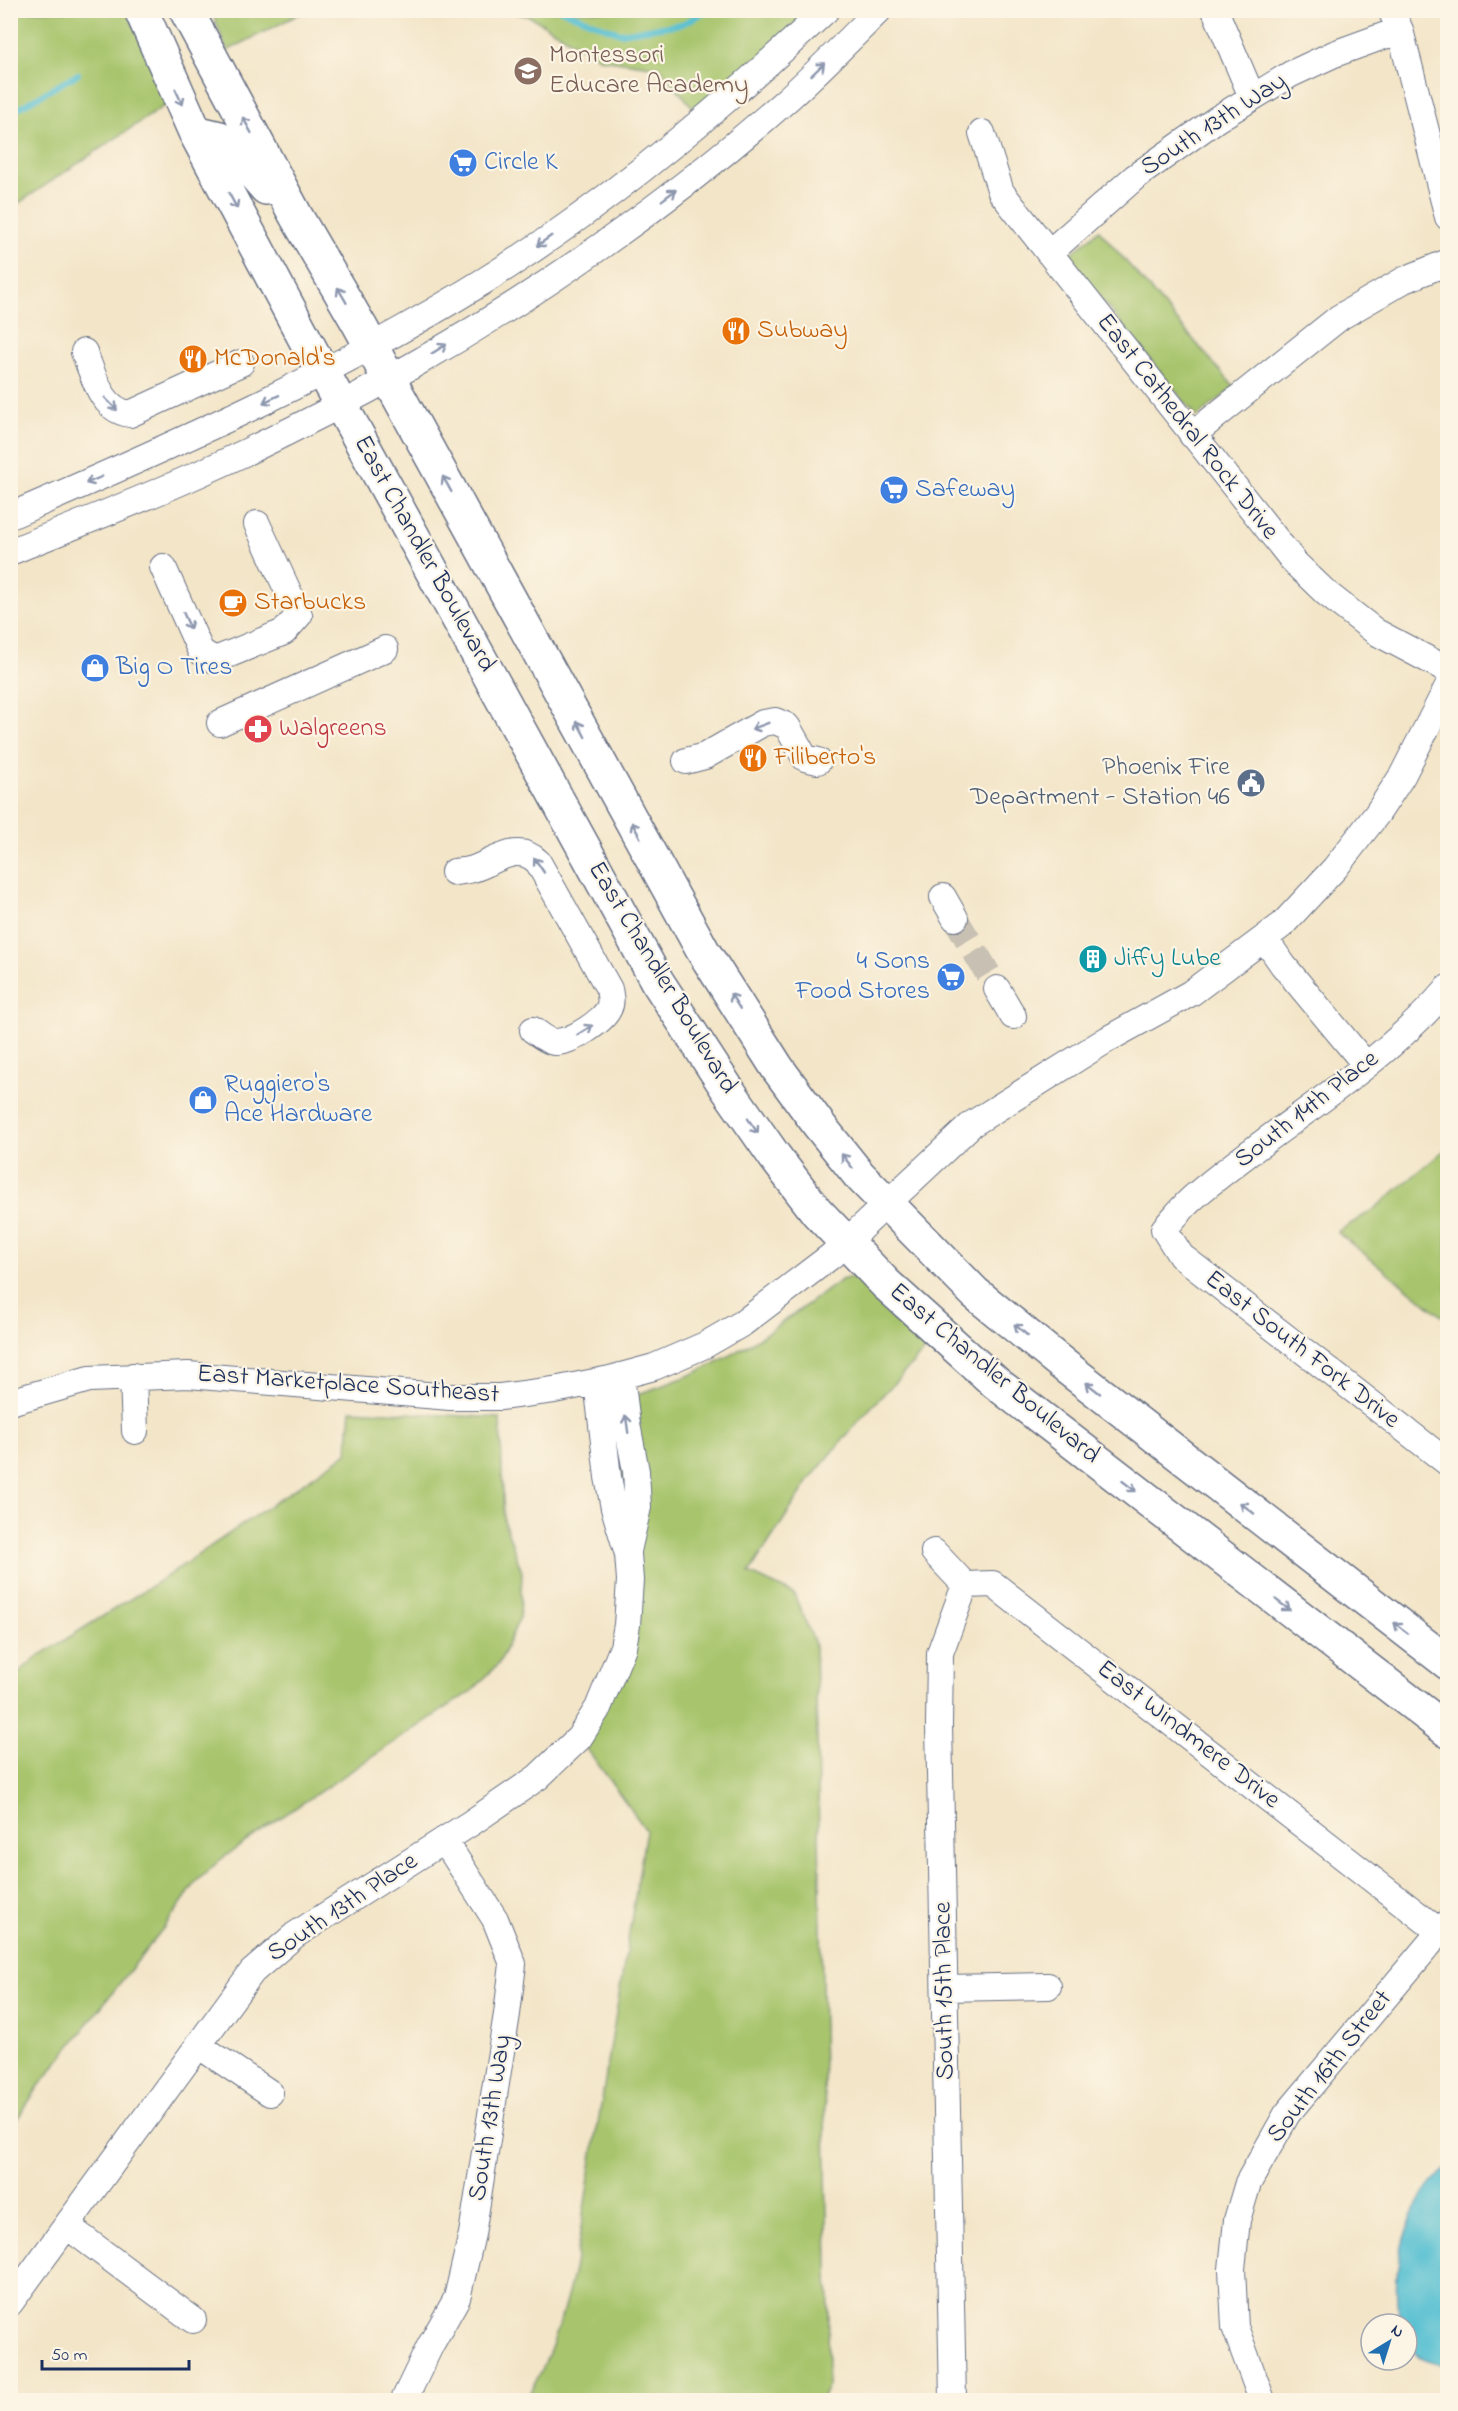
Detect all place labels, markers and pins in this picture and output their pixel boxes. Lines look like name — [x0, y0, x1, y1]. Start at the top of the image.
place label: Montessori Educare Academy — [549, 37, 748, 105]
school or university icon: Montessori Educare Academy — [512, 55, 544, 87]
place label: Circle K — [484, 144, 558, 182]
supermarket icon: Circle K — [447, 147, 479, 179]
place label: Subway — [757, 312, 848, 350]
restaurant icon: Subway — [720, 315, 752, 347]
place label: McDonald's — [214, 340, 336, 378]
restaurant icon: McDonald's — [177, 343, 209, 375]
place label: Safeway — [915, 471, 1015, 509]
supermarket icon: Safeway — [878, 474, 910, 506]
place label: Starbucks — [254, 584, 366, 622]
cafe icon: Starbucks — [217, 587, 249, 619]
place label: Big O Tires — [115, 649, 232, 687]
shop icon: Big O Tires — [79, 652, 111, 684]
place label: Walgreens — [279, 710, 387, 748]
pharmacy icon: Walgreens — [242, 713, 274, 745]
place label: Filiberto's — [773, 739, 876, 777]
restaurant icon: Filiberto's — [737, 742, 769, 774]
place label: Phoenix Fire Department - Station 46 — [969, 749, 1230, 817]
public building icon: Phoenix Fire Department - Station 46 — [1235, 767, 1267, 799]
place label: Jiffy Lube — [1114, 940, 1221, 978]
place label: 4 Sons Food Stores — [794, 943, 930, 1011]
building icon: Jiffy Lube — [1077, 943, 1109, 975]
supermarket icon: 4 Sons Food Stores — [935, 961, 967, 993]
place label: Ruggiero's Ace Hardware — [224, 1066, 373, 1134]
shop icon: Ruggiero's Ace Hardware — [187, 1084, 219, 1116]

